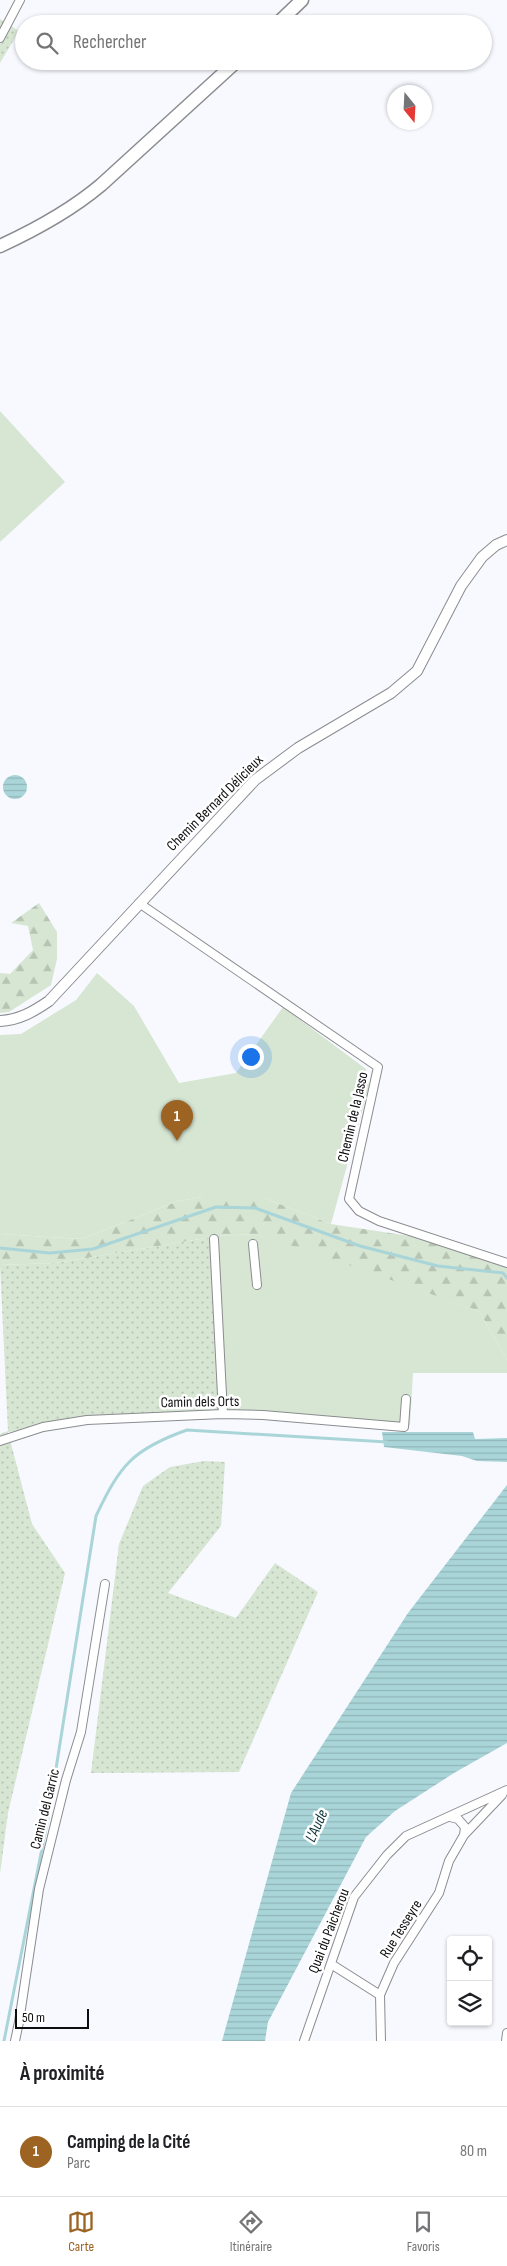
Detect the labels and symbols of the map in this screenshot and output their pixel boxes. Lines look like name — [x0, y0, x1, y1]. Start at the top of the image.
north arrow — [387, 85, 432, 130]
street label: Chemin Bernard Délicieux — [163, 750, 268, 855]
your location — [238, 1044, 264, 1070]
street label: Chemin de la Jasso — [333, 1070, 373, 1164]
pin: 1 — [161, 1100, 193, 1141]
street label: Camin dels Orts — [161, 1392, 239, 1412]
street label: Camin del Garric — [26, 1767, 64, 1851]
water label: L'Aude — [302, 1807, 332, 1845]
street label: Quai du Paicherou — [304, 1886, 354, 1976]
street label: Rue Tesseyre — [376, 1896, 426, 1962]
scale bar — [15, 2006, 89, 2029]

